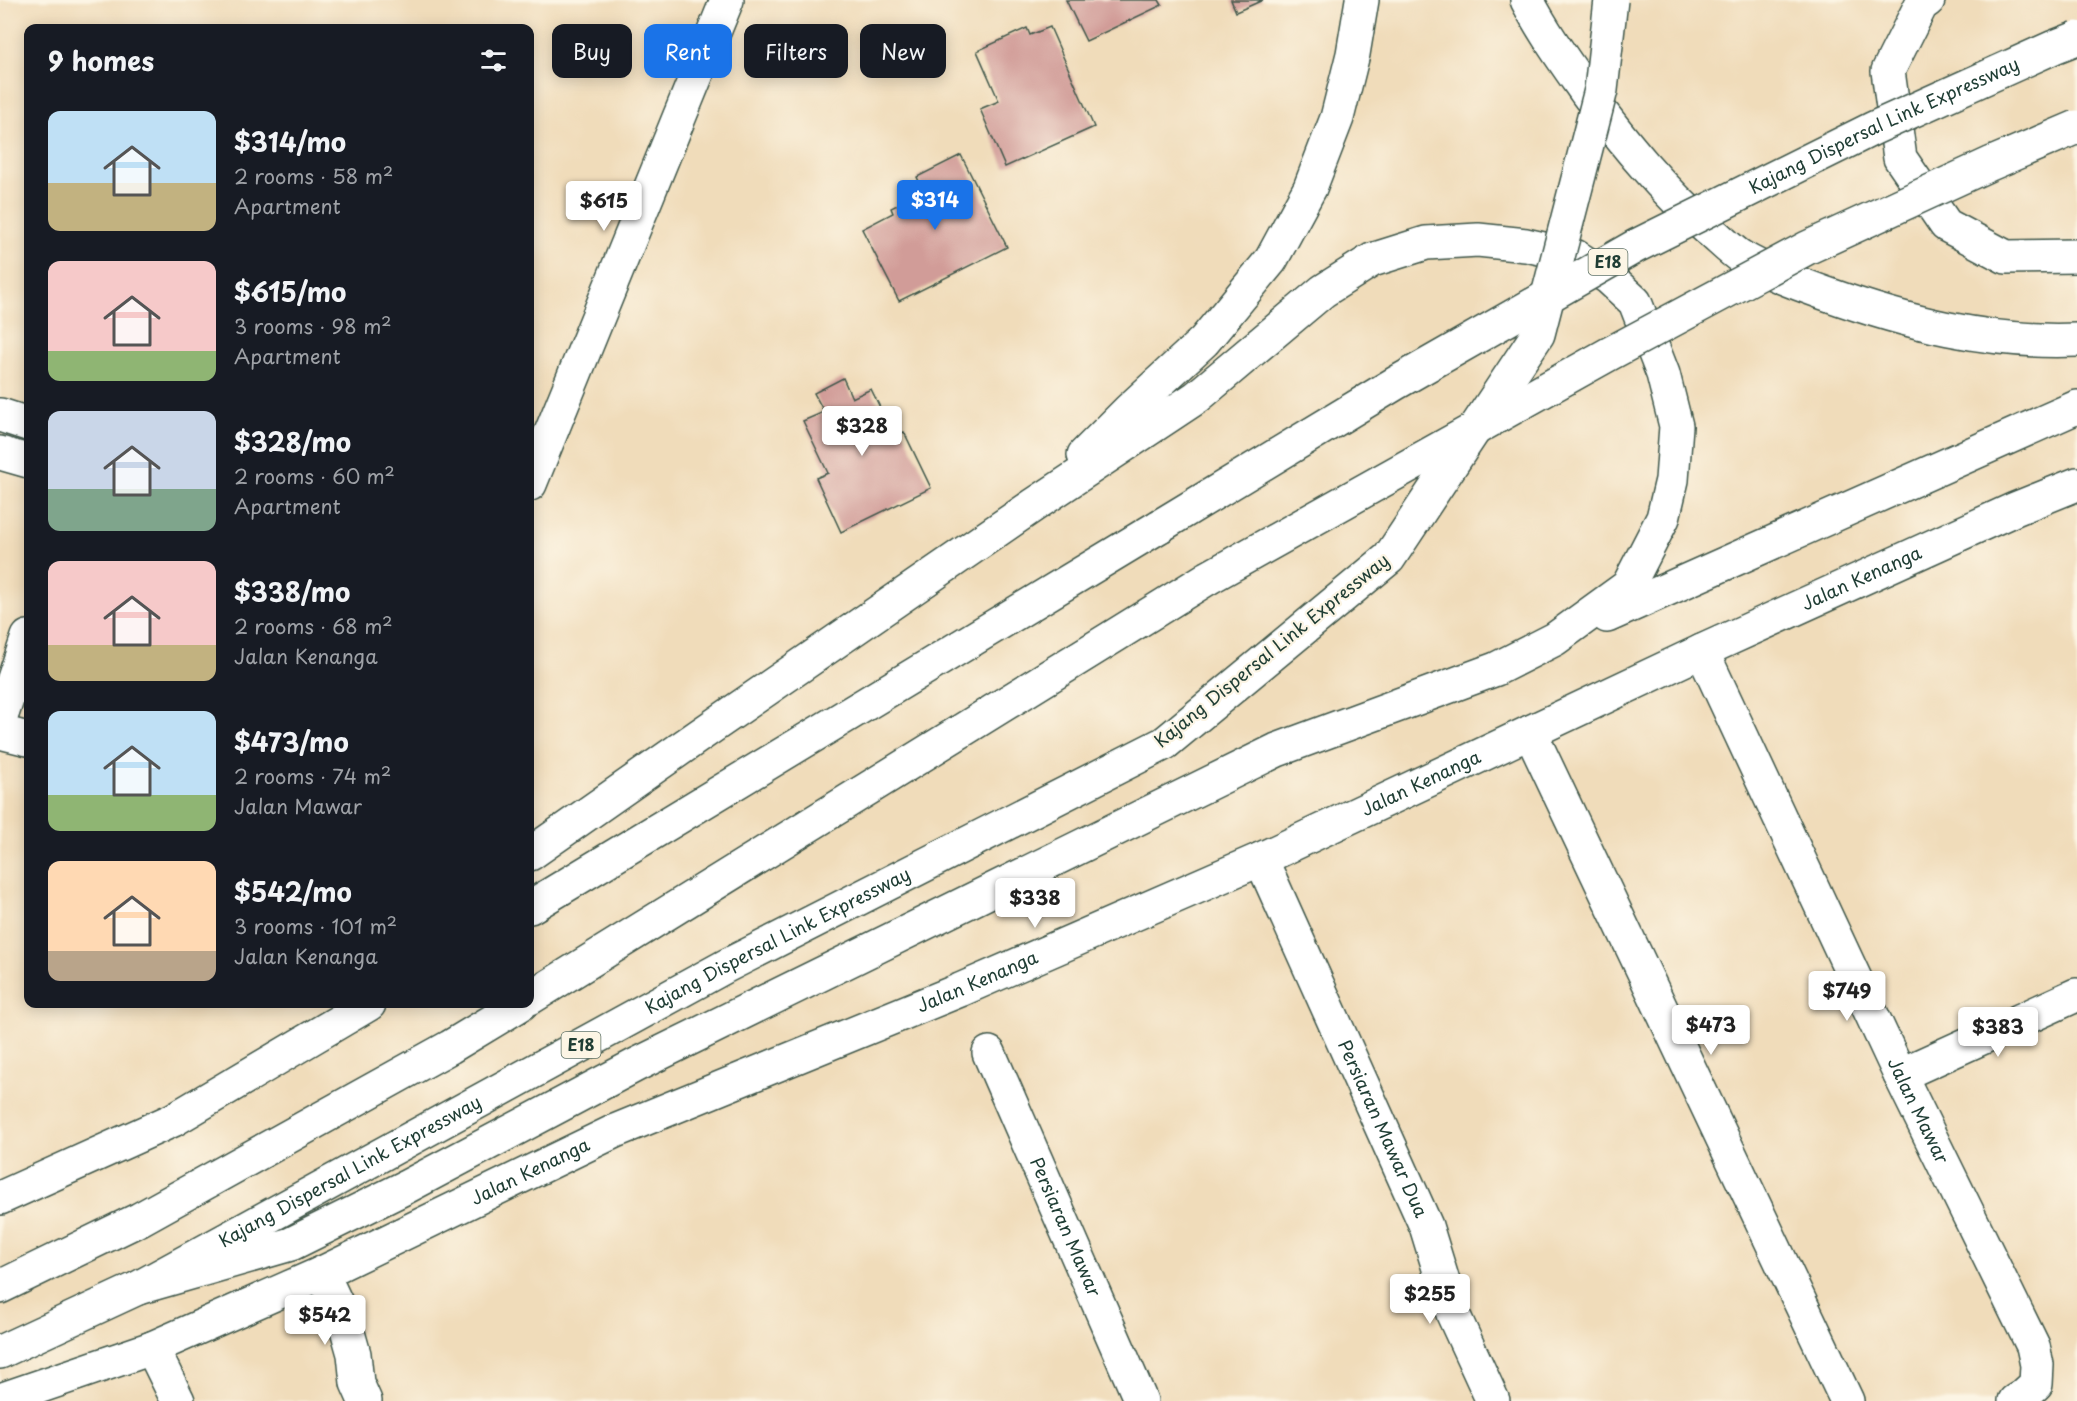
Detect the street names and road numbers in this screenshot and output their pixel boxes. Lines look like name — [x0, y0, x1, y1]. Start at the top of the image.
street label: Kajang Dispersal Link Expressway — [1744, 50, 2023, 200]
road number: E18 — [1588, 249, 1628, 275]
street label: Jalan Kenanga — [1797, 538, 1926, 616]
street label: Kajang Dispersal Link Expressway — [1148, 546, 1394, 753]
street label: Jalan Kenanga — [1356, 742, 1485, 822]
street label: Kajang Dispersal Link Expressway — [640, 860, 914, 1020]
street label: Jalan Kenanga — [912, 942, 1042, 1018]
road number: E18 — [562, 1032, 600, 1058]
street label: Persiaran Mawar Dua — [1332, 1035, 1436, 1222]
street label: Jalan Mawar — [1882, 1053, 1957, 1169]
street label: Kajang Dispersal Link Expressway — [213, 1088, 486, 1253]
street label: Jalan Kenanga — [466, 1130, 594, 1211]
street label: Persiaran Mawar — [1024, 1153, 1109, 1301]

